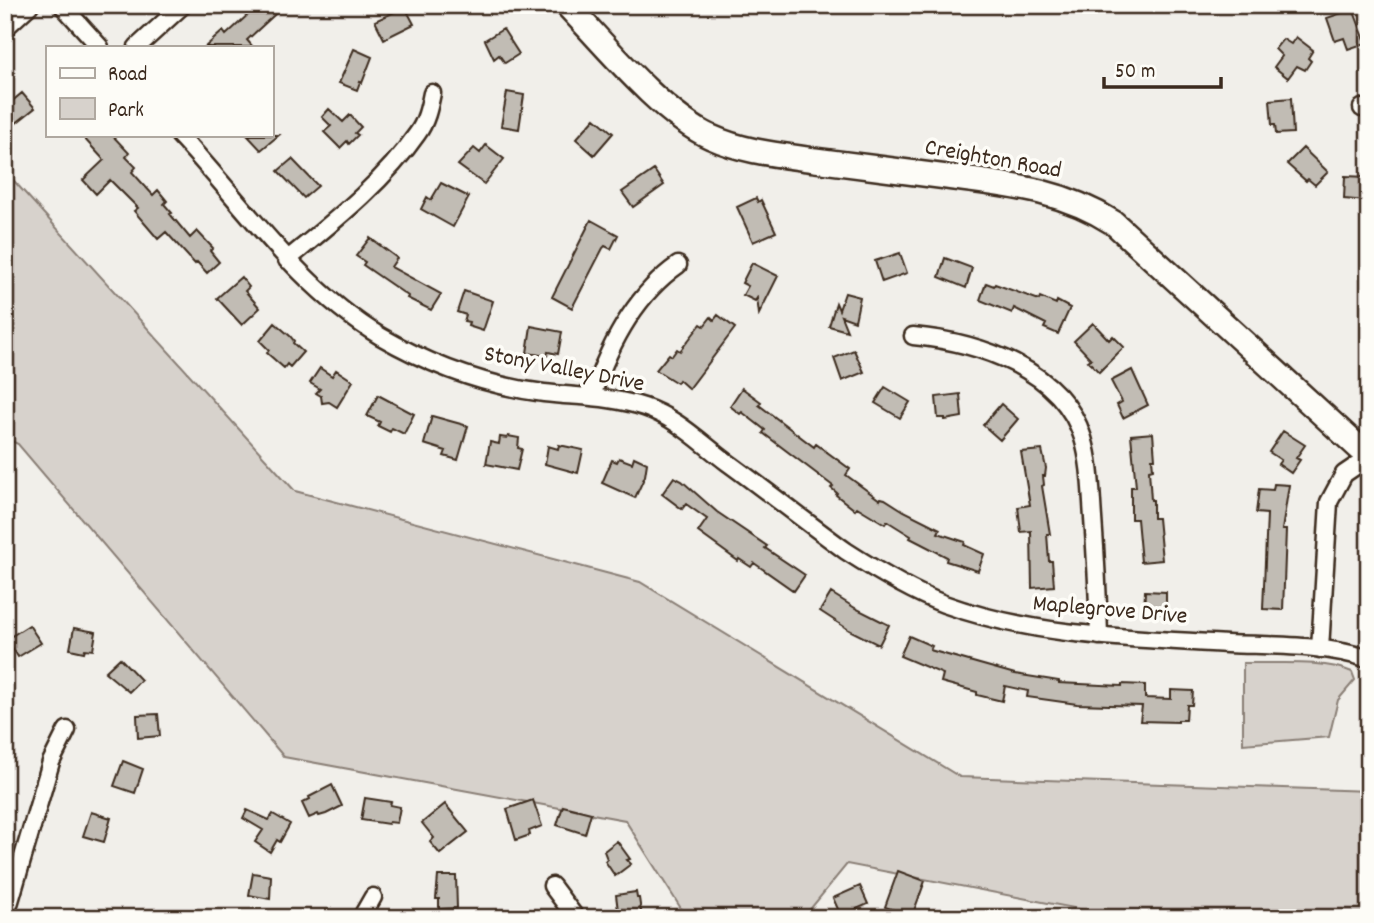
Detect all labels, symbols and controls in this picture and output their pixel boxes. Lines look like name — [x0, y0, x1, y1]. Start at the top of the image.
legend — [46, 46, 273, 136]
scale bar — [1104, 46, 1222, 90]
text: 50 m — [1115, 58, 1155, 88]
text: Road — [108, 61, 147, 91]
text: Park — [108, 97, 144, 127]
street label: Creighton Road — [922, 131, 1064, 189]
street label: Stony Valley Drive — [481, 338, 647, 402]
street label: Maplegrove Drive — [1031, 587, 1189, 635]

